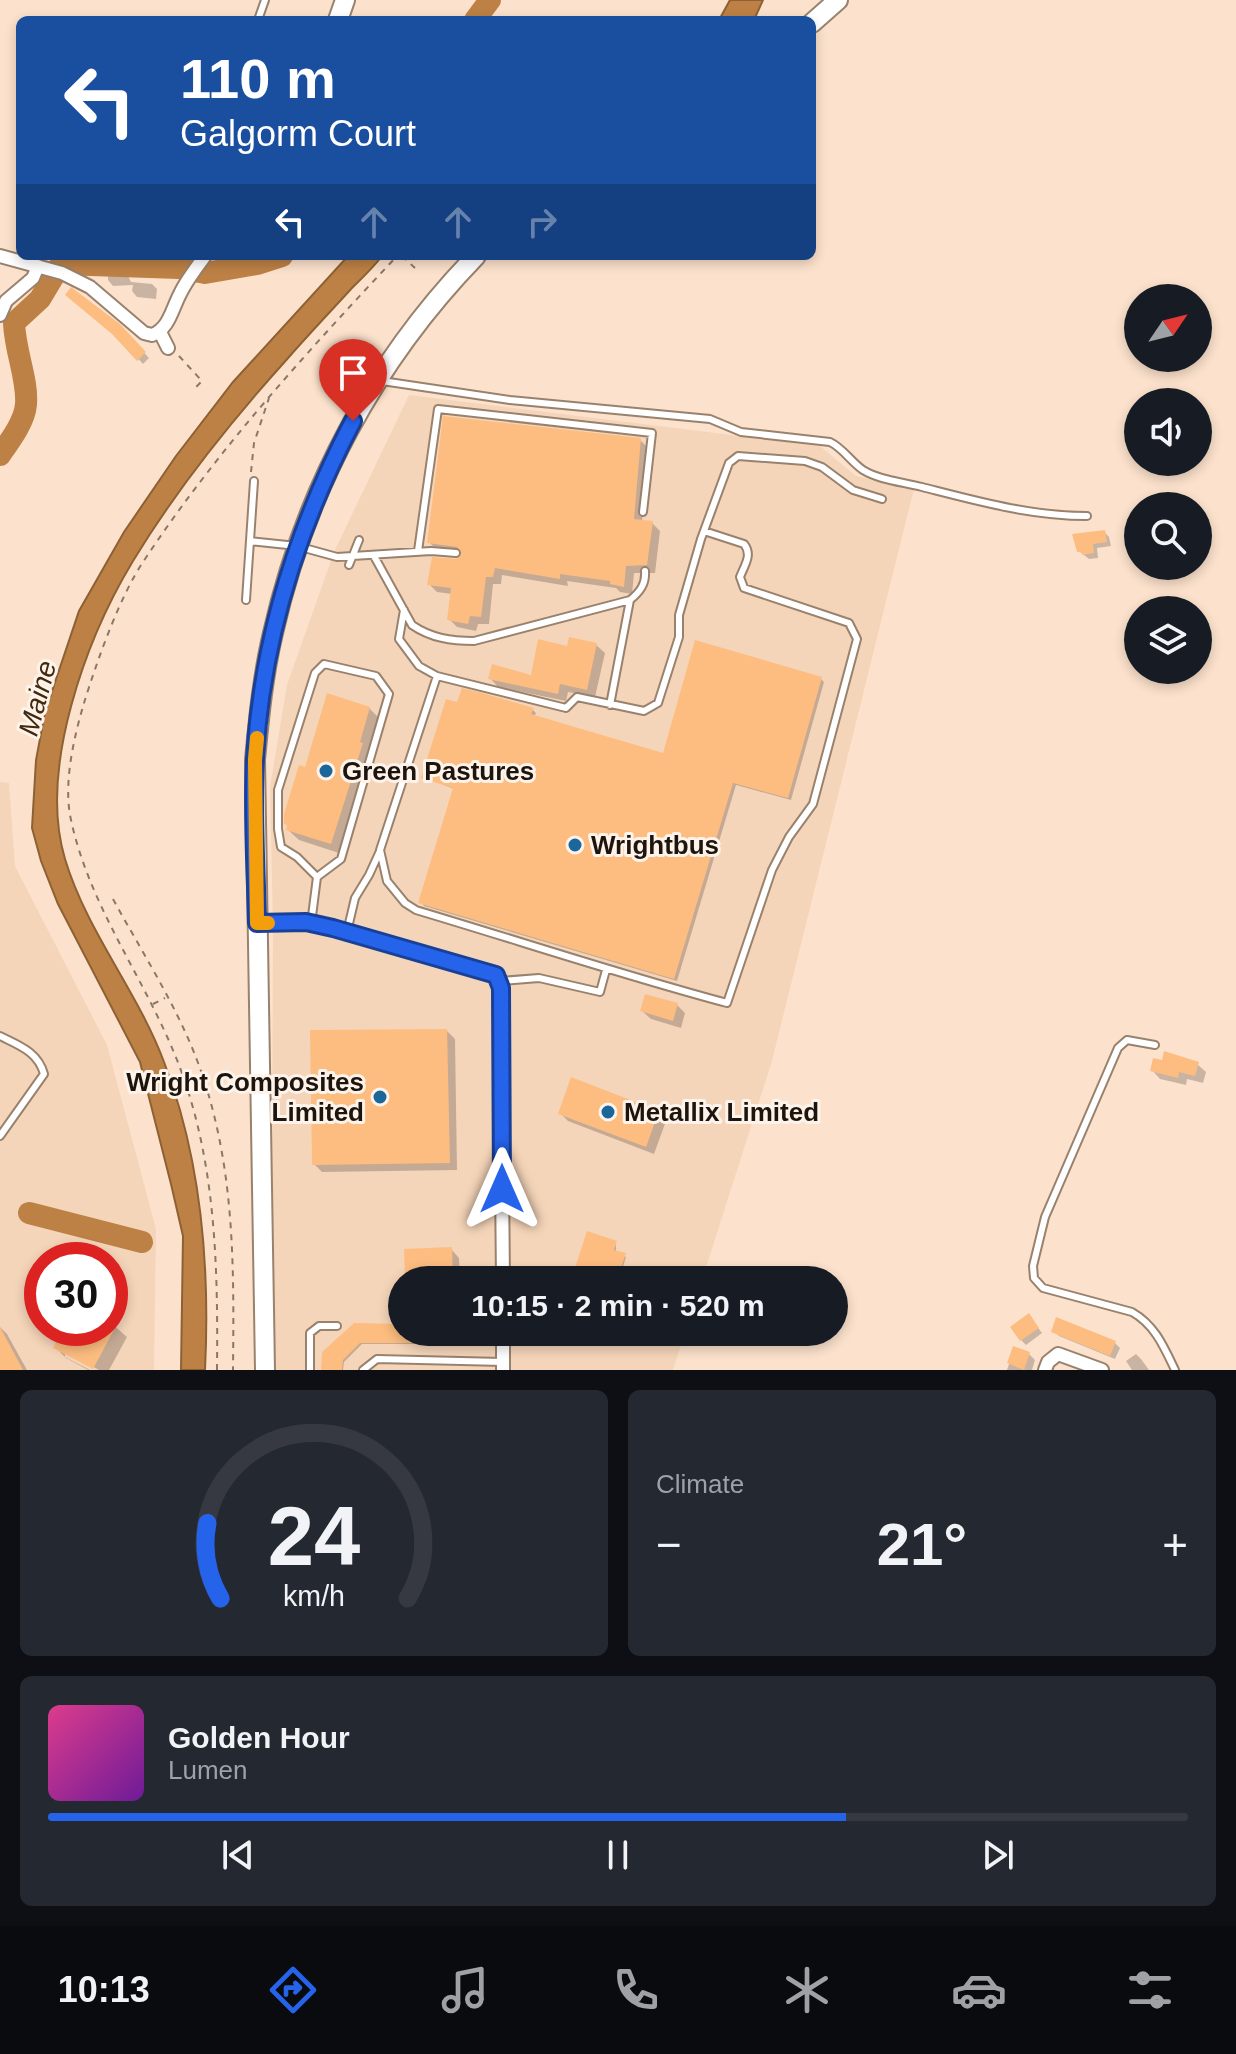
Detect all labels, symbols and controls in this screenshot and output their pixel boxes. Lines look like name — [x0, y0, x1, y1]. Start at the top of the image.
text: 110 m — [180, 47, 336, 110]
icon: left — [48, 48, 152, 152]
text: Galgorm Court — [180, 113, 416, 154]
icon: left — [268, 200, 312, 244]
icon: ahead — [352, 200, 396, 244]
icon: ahead — [436, 200, 480, 244]
icon: right — [520, 200, 564, 244]
north arrow — [1124, 284, 1212, 372]
map controls — [1124, 284, 1212, 684]
pin — [319, 339, 387, 421]
icon: arrive — [331, 351, 375, 395]
button: sound — [1124, 388, 1212, 476]
button: search — [1124, 492, 1212, 580]
button: layers — [1124, 596, 1212, 684]
water label: Maine — [13, 657, 62, 739]
place label: Green Pastures — [342, 756, 534, 786]
marker: Green Pastures — [317, 762, 335, 780]
place label: Wrightbus — [591, 830, 719, 860]
marker: Wrightbus — [566, 836, 584, 854]
place label: Wright Composites Limited — [126, 1067, 364, 1127]
marker: Wright Composites Limited — [371, 1088, 389, 1106]
place label: Metallix Limited — [624, 1097, 819, 1127]
marker: Metallix Limited — [599, 1103, 617, 1121]
position arrow — [460, 1147, 544, 1231]
speed limit sign: 30 — [24, 1242, 128, 1346]
text: 10:15 · 2 min · 520 m — [471, 1289, 765, 1322]
text: Climate — [656, 1469, 744, 1499]
text: 24 — [268, 1490, 360, 1583]
text: 21° — [877, 1511, 967, 1578]
text: − — [656, 1520, 682, 1569]
text: + — [1162, 1520, 1188, 1569]
text: km/h — [283, 1580, 345, 1612]
text: Golden Hour — [168, 1721, 350, 1754]
text: Lumen — [168, 1755, 248, 1785]
icon: previous — [216, 1833, 260, 1877]
icon: pause — [596, 1833, 640, 1877]
icon: next — [976, 1833, 1020, 1877]
icon: directions — [265, 1962, 321, 2018]
icon: music — [437, 1962, 493, 2018]
icon: phone — [608, 1962, 664, 2018]
icon: climate — [779, 1962, 835, 2018]
icon: car — [951, 1962, 1007, 2018]
icon: filters — [1122, 1962, 1178, 2018]
text: 10:13 — [58, 1969, 150, 2010]

